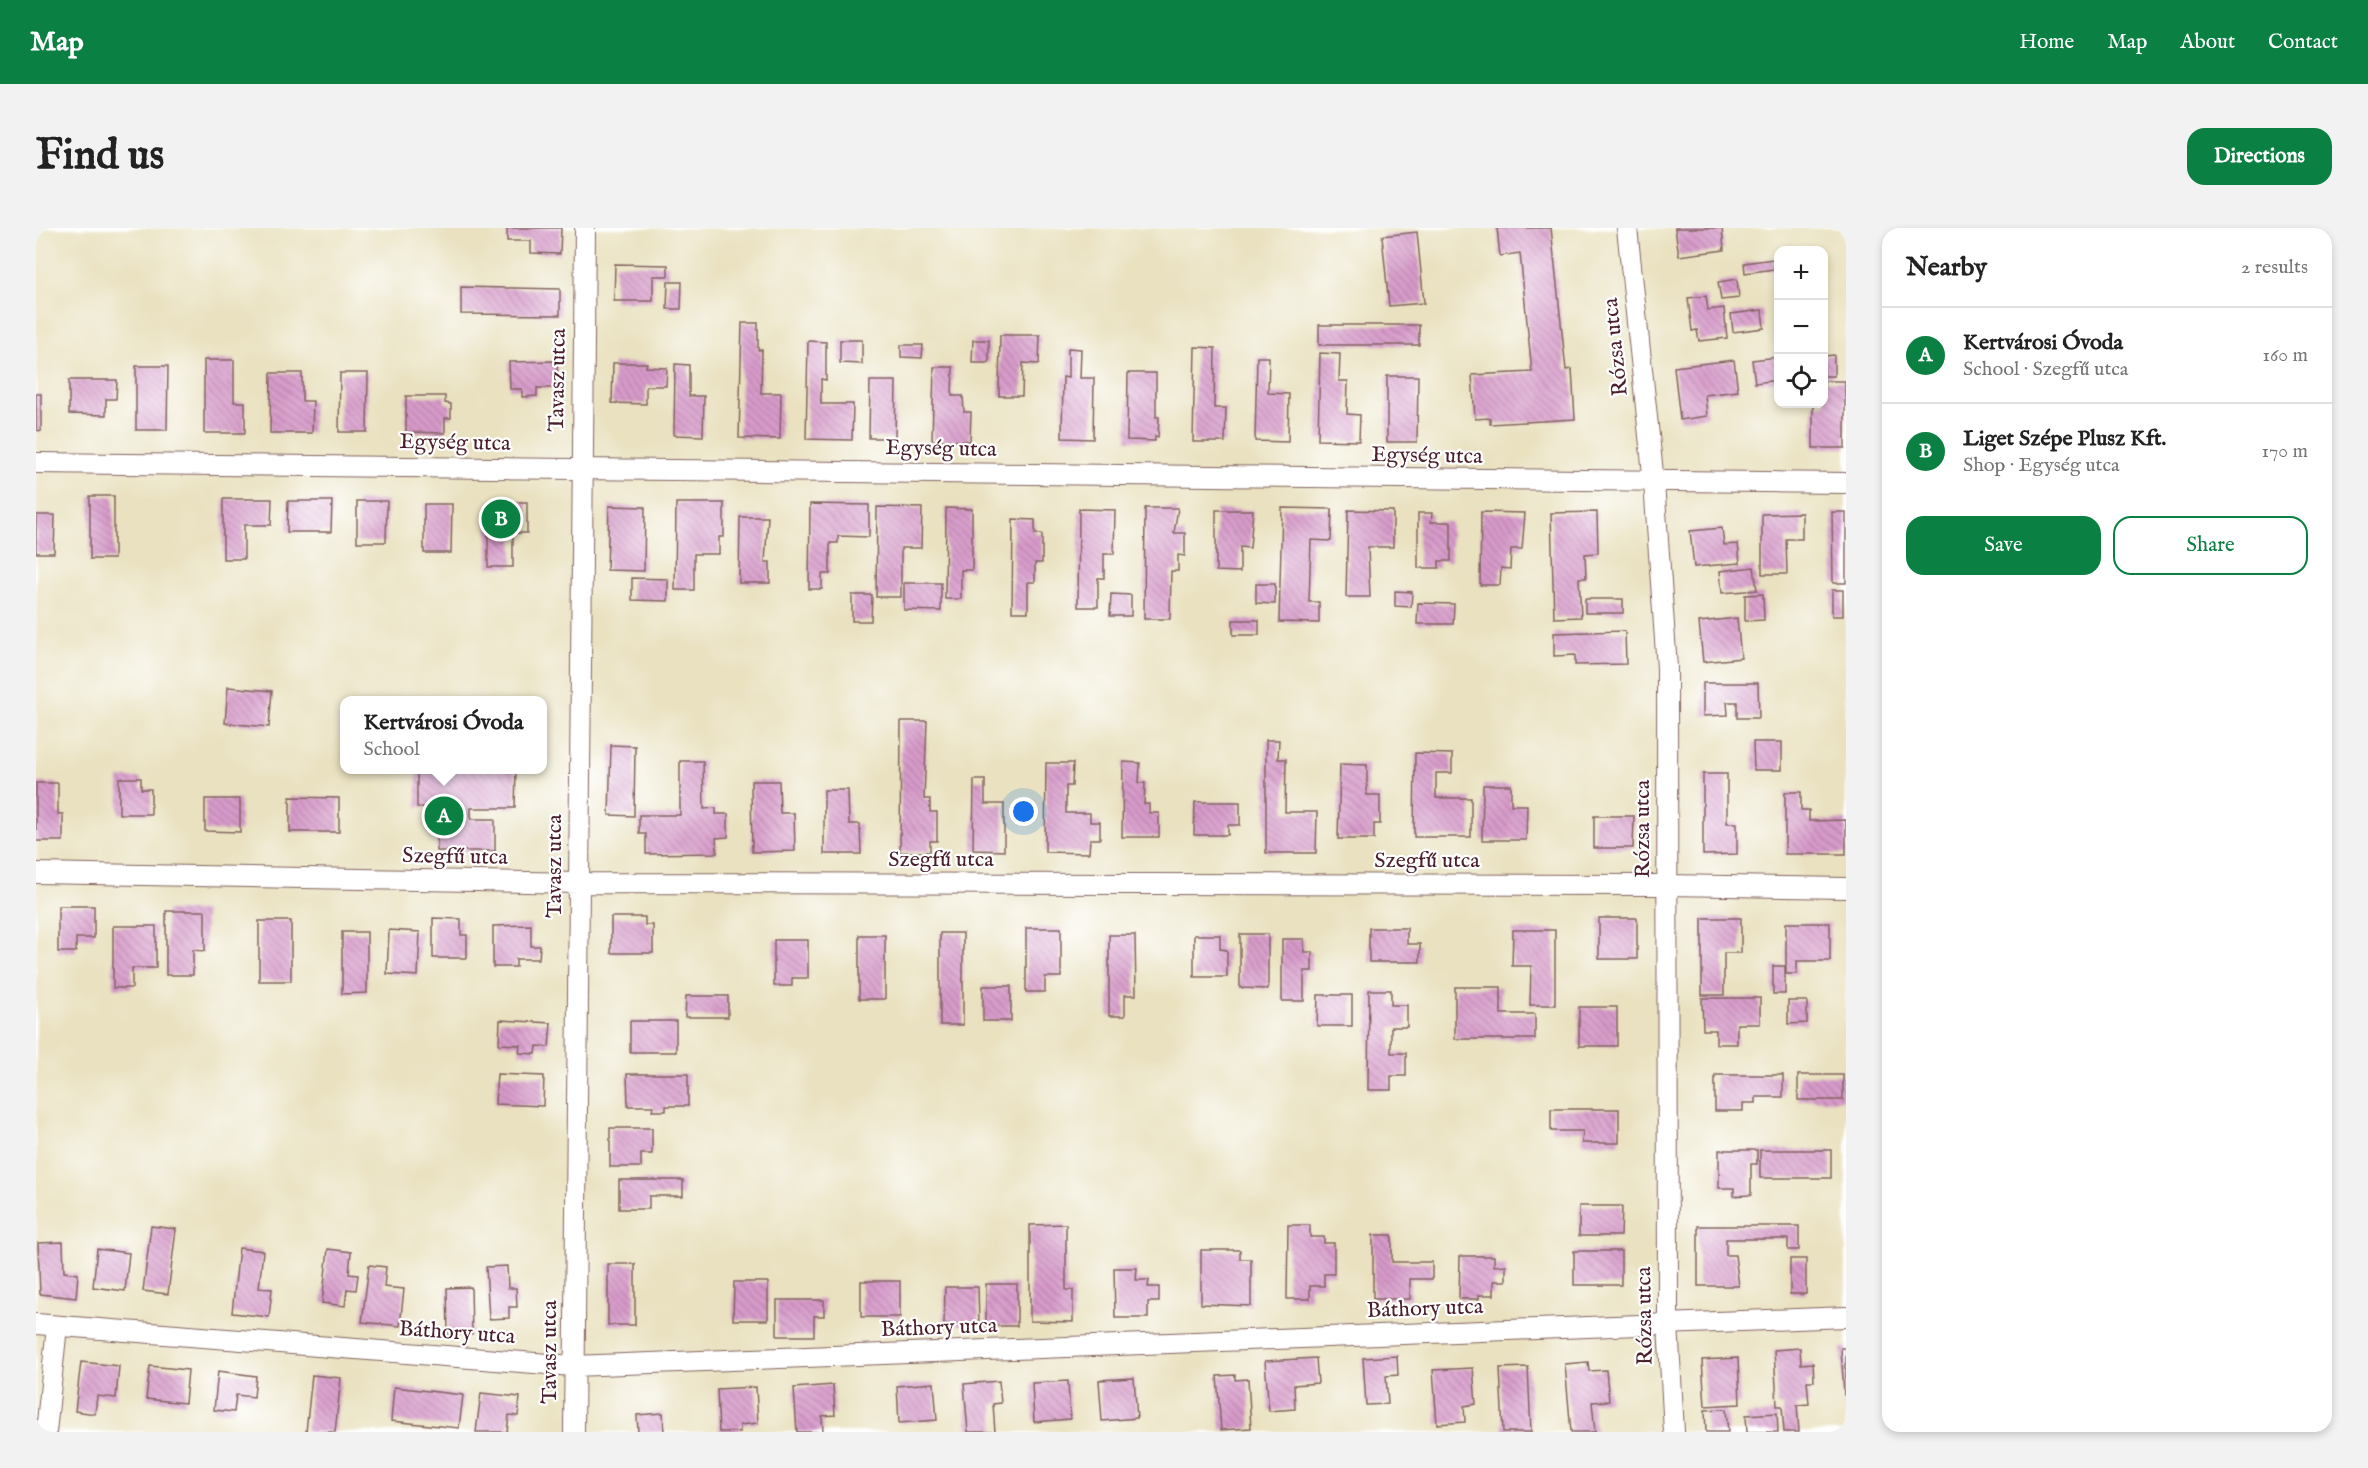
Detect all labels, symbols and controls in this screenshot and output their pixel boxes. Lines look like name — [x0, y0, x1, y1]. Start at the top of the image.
text: Map — [30, 25, 84, 60]
text: Home — [2019, 29, 2074, 56]
text: Map — [2107, 29, 2147, 56]
text: About — [2180, 29, 2235, 56]
text: Contact — [2268, 29, 2338, 56]
button: Directions — [2187, 128, 2332, 185]
text: Find us — [36, 130, 164, 183]
map controls — [1774, 246, 1828, 408]
button: + — [1774, 246, 1828, 300]
text: Nearby — [1906, 251, 1987, 284]
text: 2 results — [2241, 255, 2308, 280]
street label: Rózsa utca — [1597, 296, 1635, 398]
button: − — [1774, 300, 1828, 354]
street label: Tavasz utca — [543, 328, 573, 432]
text: Kertvárosi Óvoda — [1963, 329, 2123, 357]
text: A — [1919, 343, 1932, 368]
text: 160 m — [2262, 343, 2308, 368]
button: locate — [1774, 354, 1828, 408]
text: School · Szegfű utca — [1963, 357, 2129, 382]
text: Liget Szépe Plusz Kft. — [1963, 425, 2166, 453]
street label: Egység utca — [399, 428, 511, 458]
street label: Egység utca — [885, 434, 997, 464]
text: B — [1919, 439, 1932, 464]
text: 170 m — [2262, 439, 2308, 464]
street label: Egység utca — [1371, 441, 1483, 471]
text: Shop · Egység utca — [1963, 453, 2120, 478]
pin: B — [482, 496, 520, 542]
button: Save — [1906, 516, 2101, 575]
button: Share — [2113, 516, 2308, 575]
popup — [340, 696, 547, 774]
text: Kertvárosi Óvoda — [363, 709, 524, 737]
text: School — [363, 737, 420, 762]
street label: Rózsa utca — [1629, 779, 1657, 878]
pin: A — [424, 794, 464, 838]
your location — [1009, 797, 1038, 826]
street label: Tavasz utca — [541, 814, 569, 918]
street label: Szegfű utca — [402, 842, 509, 872]
street label: Szegfű utca — [888, 846, 994, 874]
street label: Szegfű utca — [1374, 847, 1480, 875]
street label: Rózsa utca — [1630, 1266, 1660, 1366]
street label: Báthory utca — [1366, 1293, 1484, 1325]
street label: Tavasz utca — [536, 1300, 564, 1404]
street label: Báthory utca — [880, 1312, 998, 1344]
street label: Báthory utca — [398, 1315, 517, 1351]

